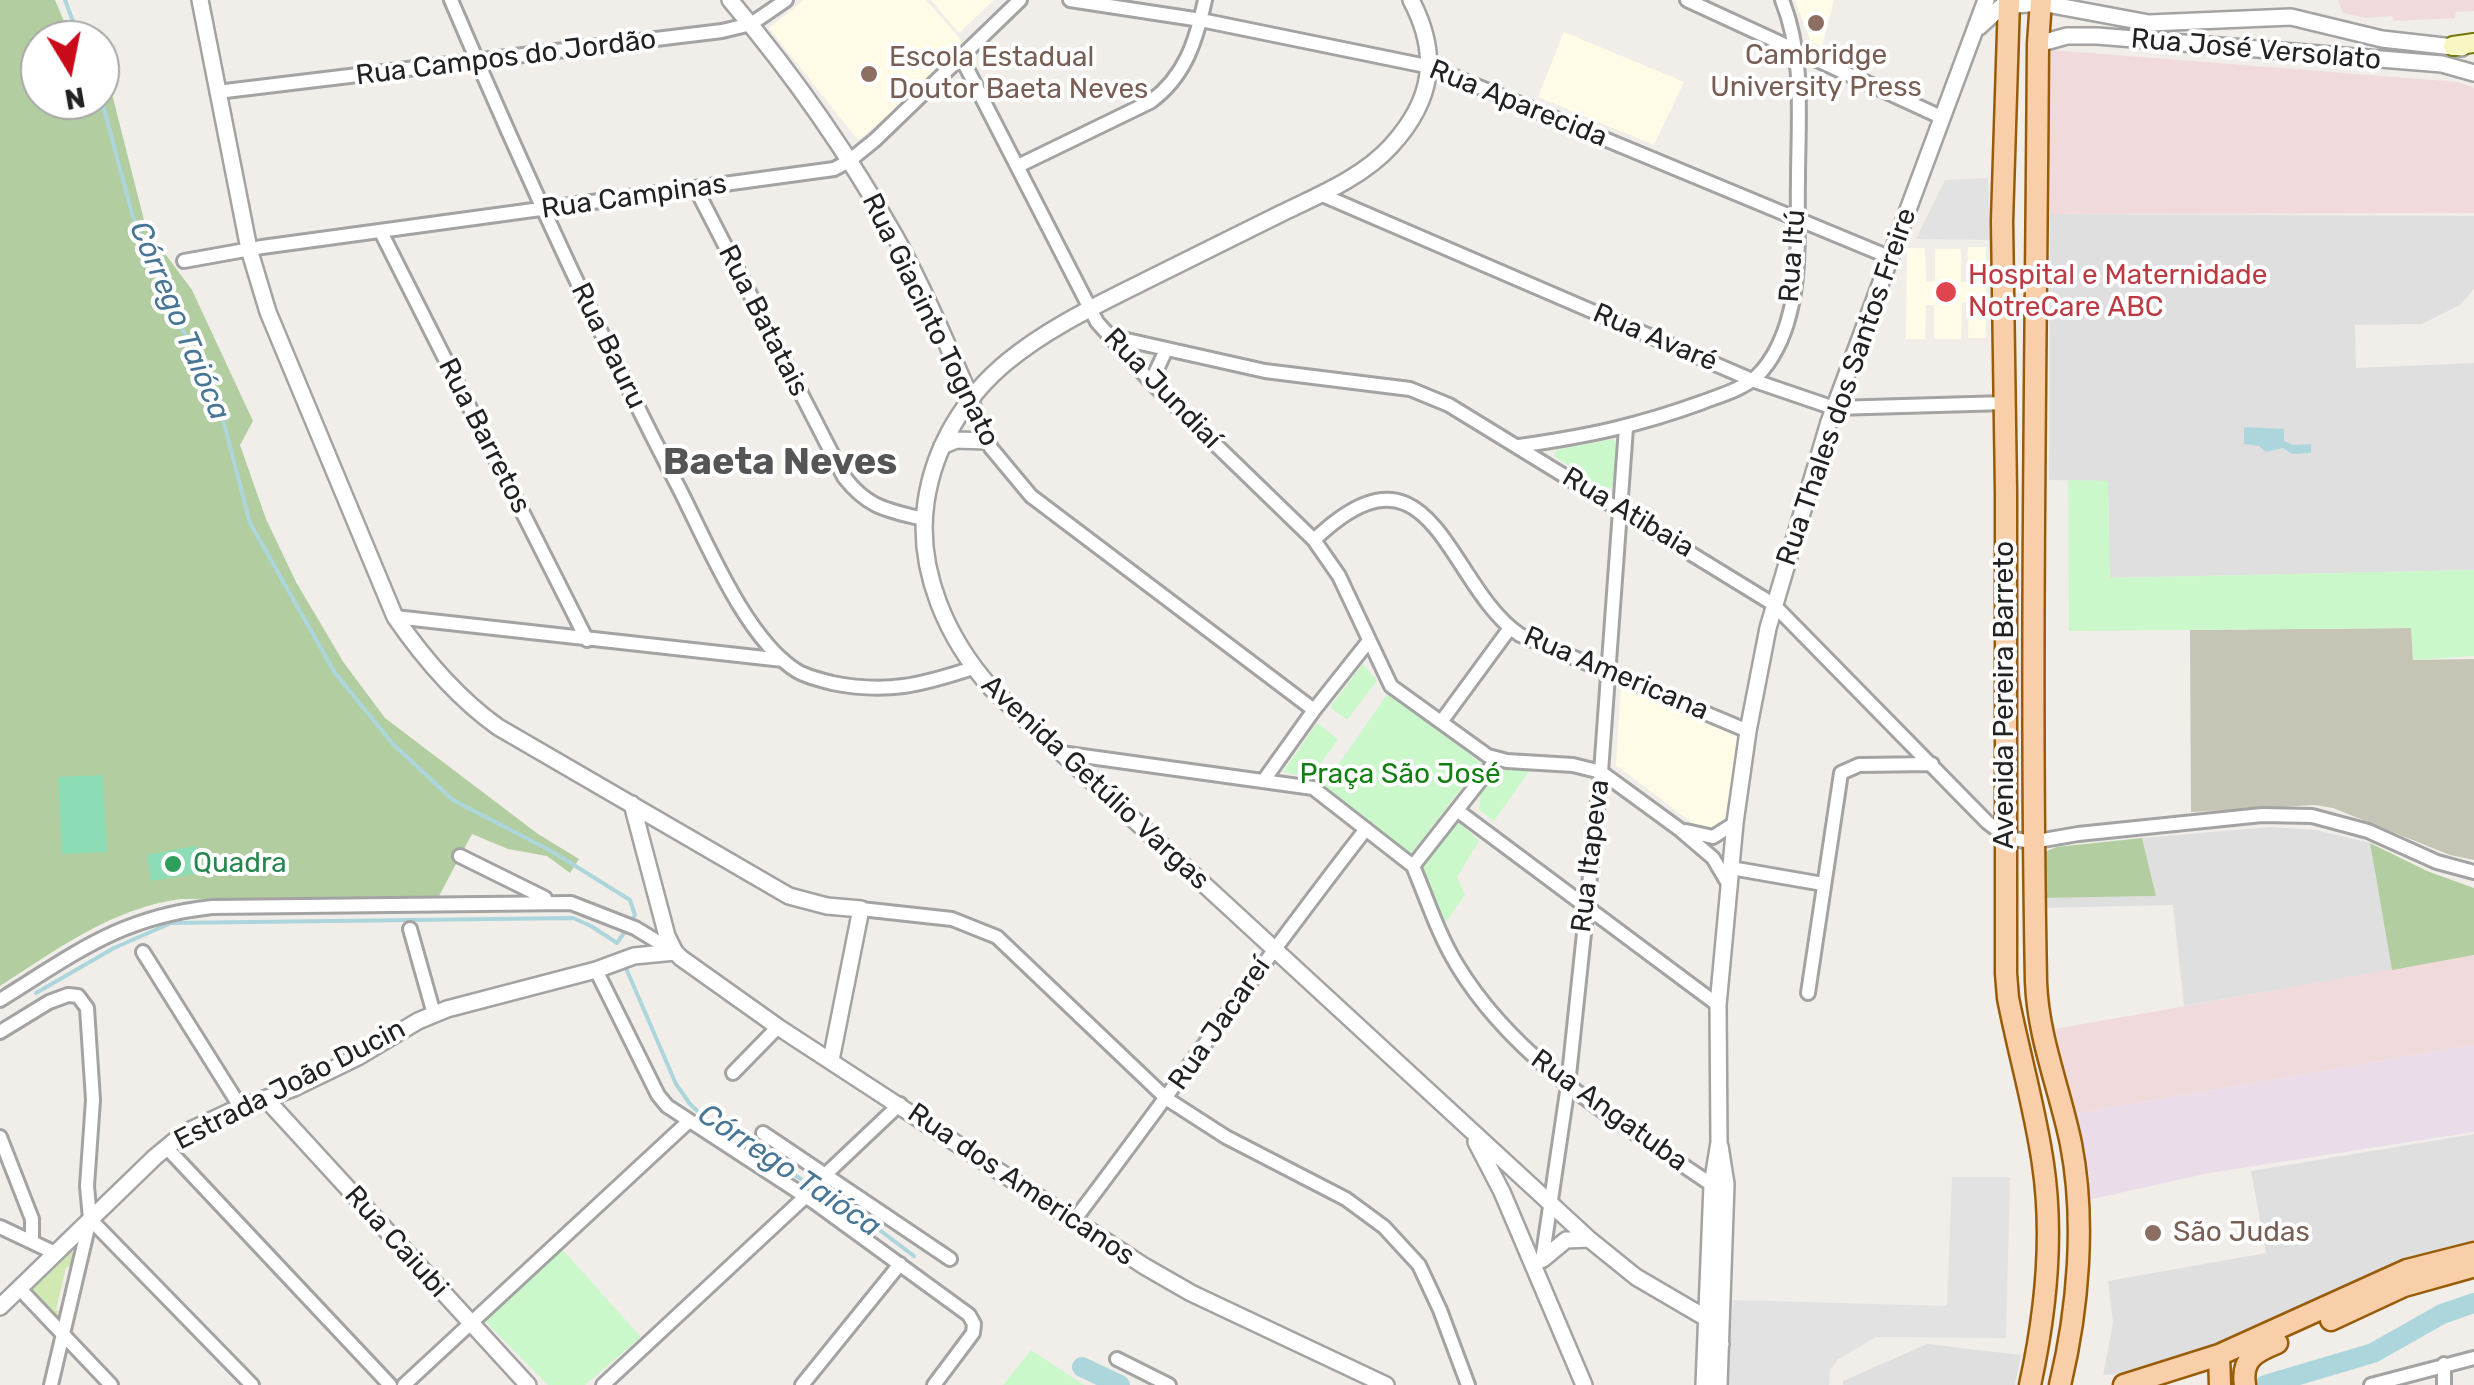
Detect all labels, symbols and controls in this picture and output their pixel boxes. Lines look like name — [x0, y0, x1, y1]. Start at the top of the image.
marker: Cambridge University Press — [1805, 12, 1827, 34]
north arrow — [20, 20, 120, 120]
street label: Rua José Versolato — [2130, 22, 2382, 78]
street label: Rua Campos do Jordão — [354, 23, 658, 93]
place label: Cambridge University Press — [1710, 39, 1922, 105]
place label: Escola Estadual Doutor Baeta Neves — [889, 41, 1148, 107]
street label: Rua Aparecida — [1424, 53, 1612, 155]
marker: Escola Estadual Doutor Baeta Neves — [858, 63, 880, 85]
text: N — [62, 80, 88, 116]
street label: Rua Campinas — [539, 167, 729, 227]
street label: Rua Giacinto Tognato — [854, 188, 1006, 452]
street label: Rua Thales dos Santos Freire — [1770, 204, 1924, 570]
street label: Rua Itú — [1773, 208, 1813, 304]
water label: Córrego Taióca — [121, 216, 237, 426]
street label: Rua Batatais — [711, 240, 815, 402]
place label: Hospital e Maternidade NotreCare ABC — [1968, 259, 2267, 325]
street label: Rua Bauru — [563, 278, 653, 414]
marker: Hospital e Maternidade NotreCare ABC — [1933, 279, 1959, 305]
street label: Rua Avaré — [1588, 297, 1722, 379]
street label: Rua Jundiaí — [1096, 322, 1228, 456]
street label: Rua Barretos — [431, 353, 537, 519]
district label: Baeta Neves — [663, 440, 897, 486]
street label: Rua Atibaia — [1556, 461, 1700, 565]
street label: Avenida Pereira Barreto — [1988, 541, 2022, 849]
street label: Rua Americana — [1518, 620, 1714, 728]
street label: Avenida Getúlio Vargas — [974, 669, 1216, 897]
park label: Praça São José — [1299, 758, 1501, 792]
street label: Rua Itapeva — [1565, 778, 1617, 934]
place label: Quadra — [193, 847, 287, 881]
marker: Quadra — [162, 853, 184, 875]
street label: Rua Jacareí — [1162, 951, 1278, 1097]
street label: Estrada João Ducin — [169, 1012, 411, 1158]
street label: Rua Angatuba — [1524, 1043, 1694, 1179]
water label: Córrego Taióca — [691, 1097, 887, 1245]
street label: Rua dos Americanos — [901, 1097, 1141, 1273]
street label: Rua Caiubi — [337, 1179, 455, 1305]
place label: São Judas — [2173, 1216, 2310, 1250]
marker: São Judas — [2142, 1222, 2164, 1244]

